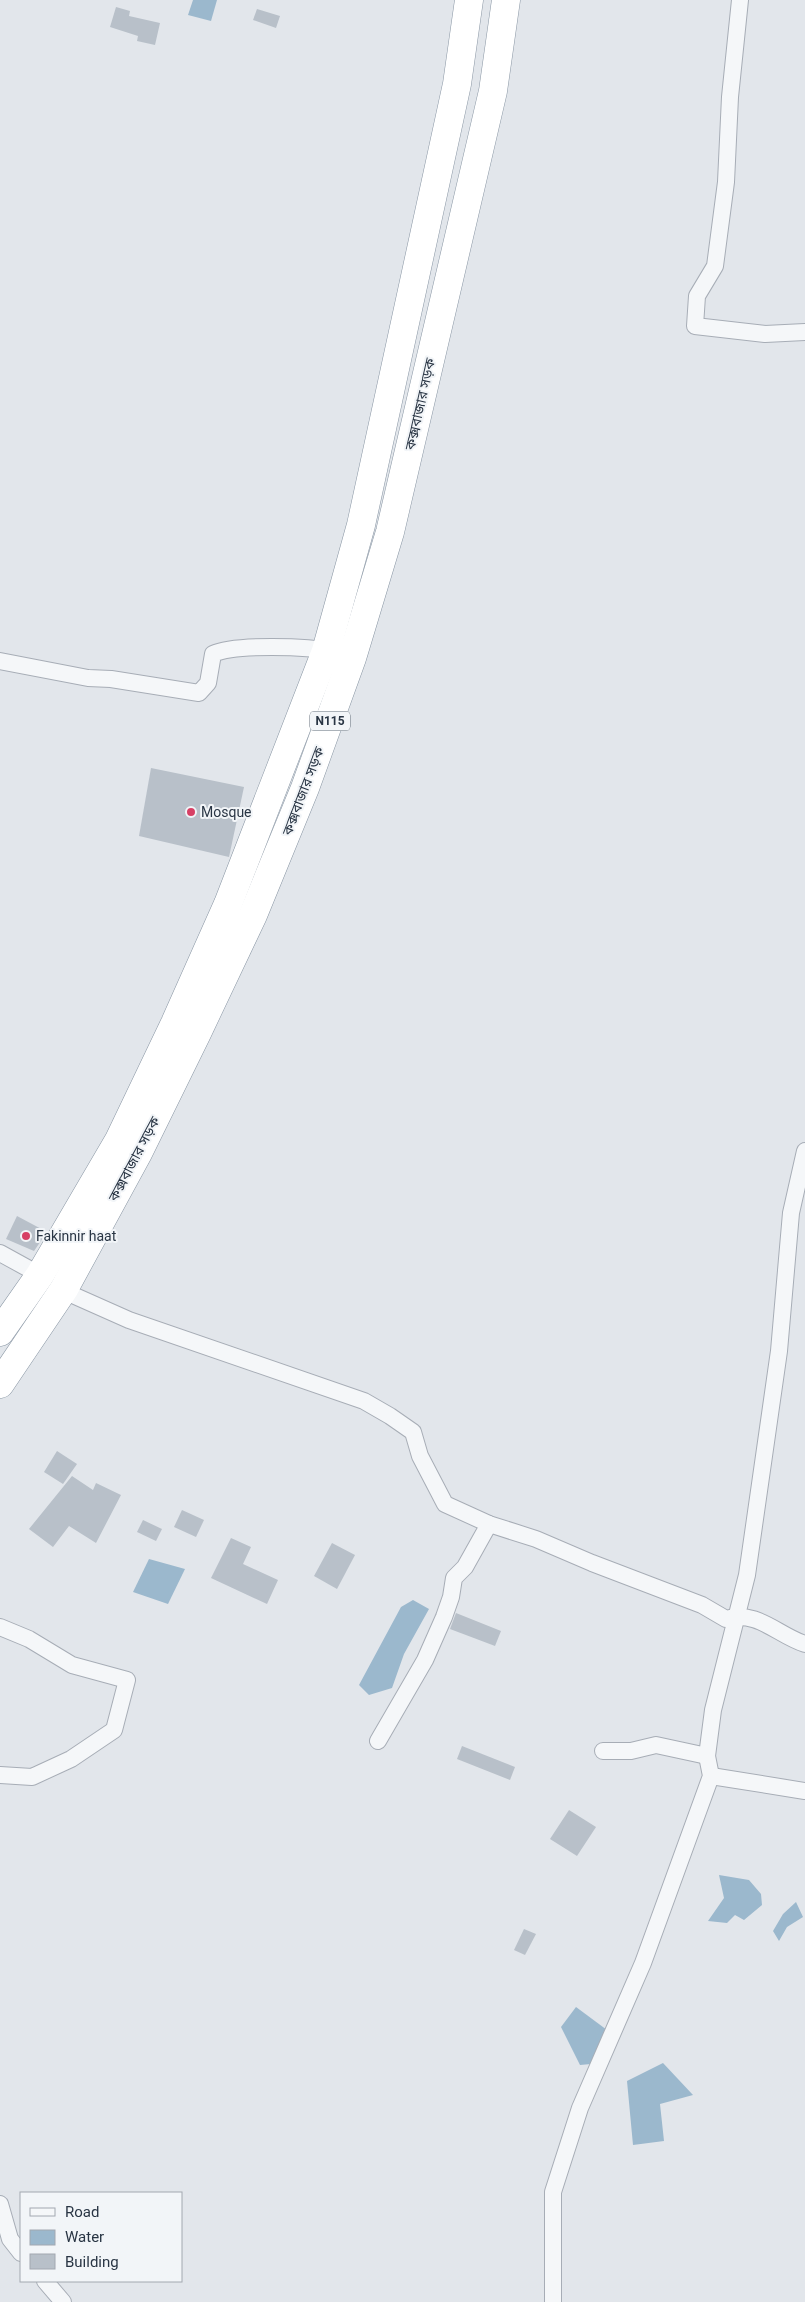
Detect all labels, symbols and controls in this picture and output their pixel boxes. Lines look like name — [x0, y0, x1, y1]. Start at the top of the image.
street label: কক্সবাজার সড়ক — [401, 356, 438, 452]
road number: N115 — [310, 711, 350, 730]
street label: কক্সবাজার সড়ক — [278, 744, 327, 838]
place label: Mosque — [201, 804, 252, 820]
marker: Mosque — [185, 806, 197, 818]
street label: কক্সবাজার সড়ক — [105, 1113, 163, 1205]
place label: Fakinnir haat — [36, 1228, 117, 1244]
marker: Fakinnir haat — [20, 1230, 32, 1242]
legend — [20, 2192, 182, 2282]
text: Road — [65, 2203, 99, 2221]
text: Water — [65, 2228, 104, 2246]
text: Building — [65, 2253, 119, 2271]

